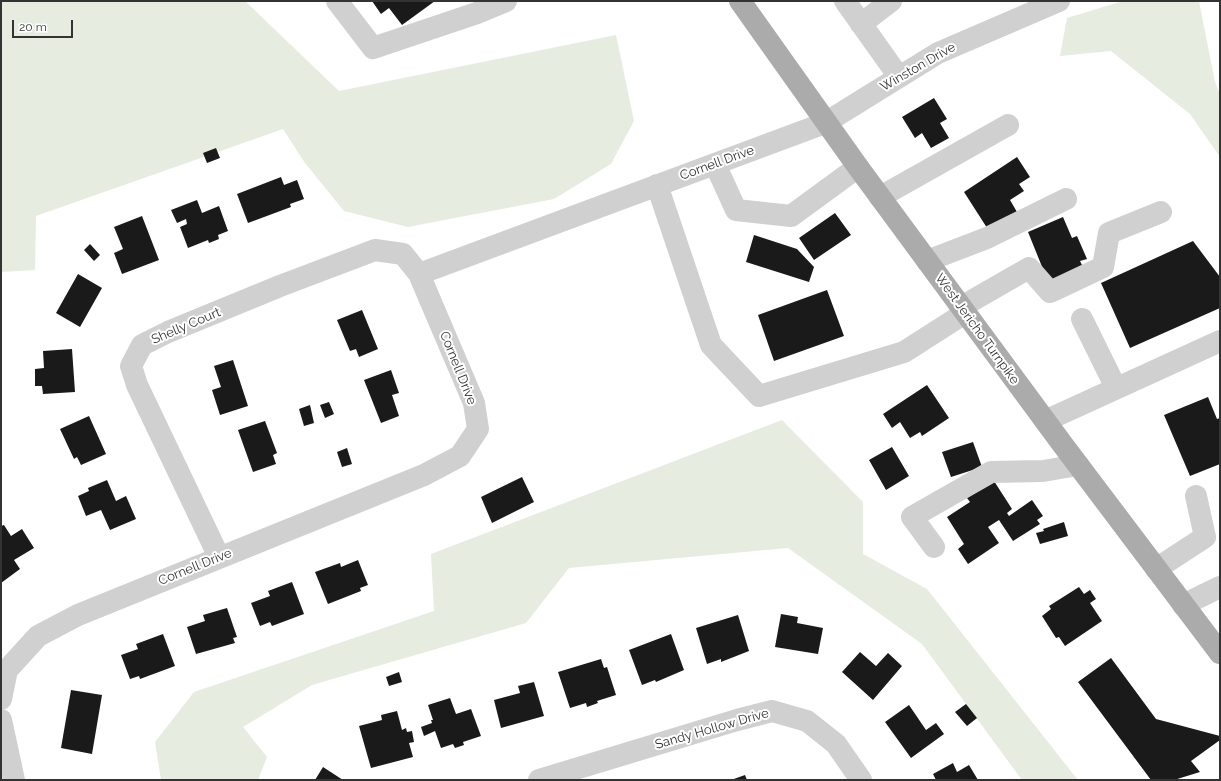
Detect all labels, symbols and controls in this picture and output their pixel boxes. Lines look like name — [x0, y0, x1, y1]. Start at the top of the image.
scale bar — [14, 12, 75, 38]
text: 20 m — [19, 20, 47, 34]
street label: Winston Drive — [878, 39, 958, 95]
street label: Cornell Drive — [678, 142, 756, 184]
street label: West Jericho Turnpike — [932, 271, 1022, 387]
street label: Shelly Court — [149, 304, 223, 348]
street label: Cornell Drive — [436, 329, 480, 407]
street label: Cornell Drive — [156, 545, 234, 589]
street label: Sandy Hollow Drive — [653, 705, 771, 753]

